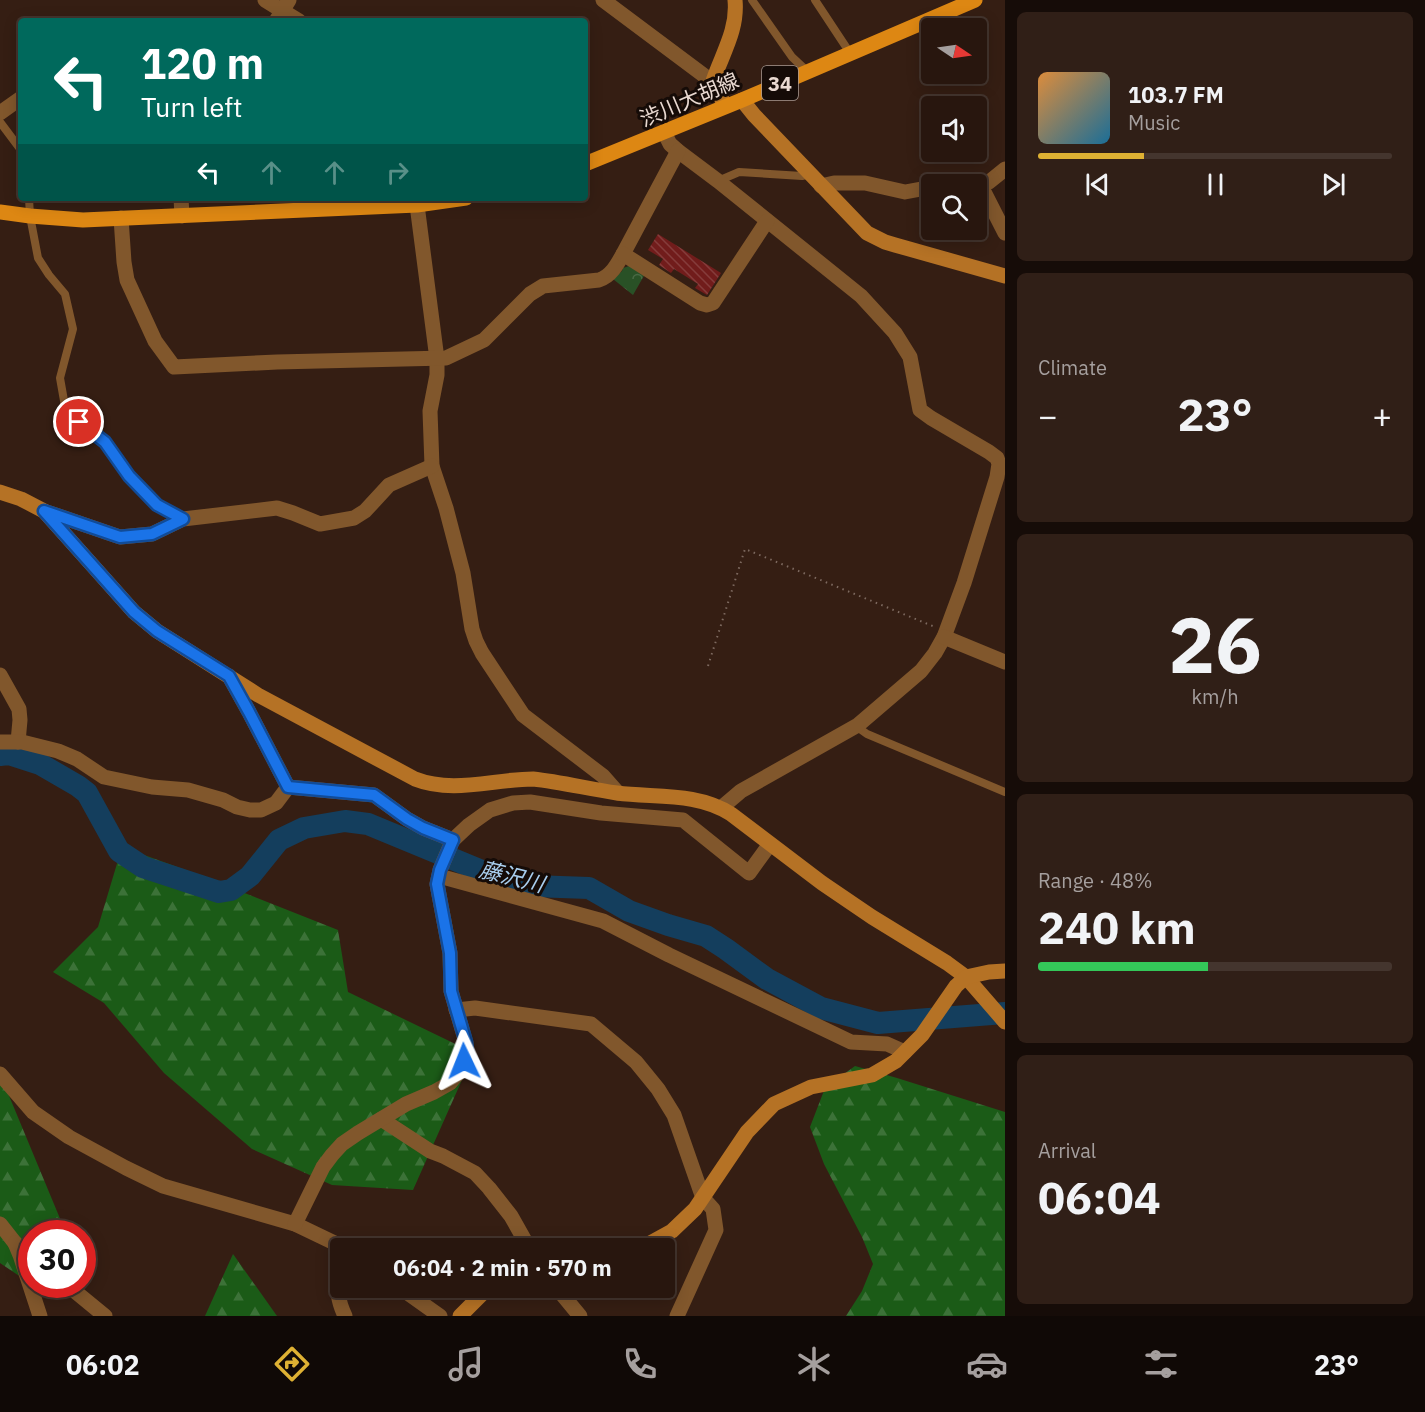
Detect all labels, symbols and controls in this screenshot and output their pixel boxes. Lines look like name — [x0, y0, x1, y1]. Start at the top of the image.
north arrow — [921, 18, 987, 84]
map controls — [921, 18, 987, 240]
text: 120 m — [141, 36, 264, 91]
icon: left — [42, 42, 120, 120]
street label: 渋川大胡線 — [635, 66, 743, 132]
road number: 34 — [762, 66, 798, 100]
text: 103.7 FM — [1128, 80, 1224, 109]
text: Turn left — [141, 89, 242, 124]
button: sound — [921, 96, 987, 162]
text: Music — [1128, 109, 1180, 136]
icon: left — [192, 156, 225, 189]
icon: ahead — [255, 156, 288, 189]
icon: ahead — [318, 156, 351, 189]
icon: right — [381, 156, 414, 189]
icon: previous — [1081, 168, 1114, 201]
icon: pause — [1199, 168, 1232, 201]
icon: next — [1317, 168, 1350, 201]
button: search — [921, 174, 987, 240]
text: Climate — [1038, 354, 1107, 381]
text: 23° — [1177, 385, 1253, 443]
text: − — [1038, 394, 1058, 437]
text: + — [1372, 394, 1392, 437]
pin — [53, 396, 104, 447]
icon: arrive — [62, 405, 95, 438]
text: 26 — [1168, 593, 1262, 694]
text: km/h — [1191, 683, 1239, 710]
water label: 藤沢川 — [476, 854, 549, 899]
text: Range · 48% — [1038, 867, 1153, 894]
text: 240 km — [1038, 898, 1196, 956]
position arrow — [432, 1029, 496, 1093]
text: Arrival — [1038, 1137, 1096, 1164]
text: 06:04 — [1038, 1168, 1161, 1226]
speed limit sign: 30 — [18, 1220, 96, 1298]
text: 06:04 · 2 min · 570 m — [393, 1253, 612, 1282]
icon: directions — [271, 1343, 313, 1385]
icon: music — [445, 1343, 487, 1385]
icon: phone — [619, 1343, 661, 1385]
icon: climate — [793, 1343, 835, 1385]
icon: car — [966, 1343, 1008, 1385]
icon: filters — [1140, 1343, 1182, 1385]
text: 06:02 — [66, 1347, 140, 1382]
text: 23° — [1314, 1347, 1359, 1382]

